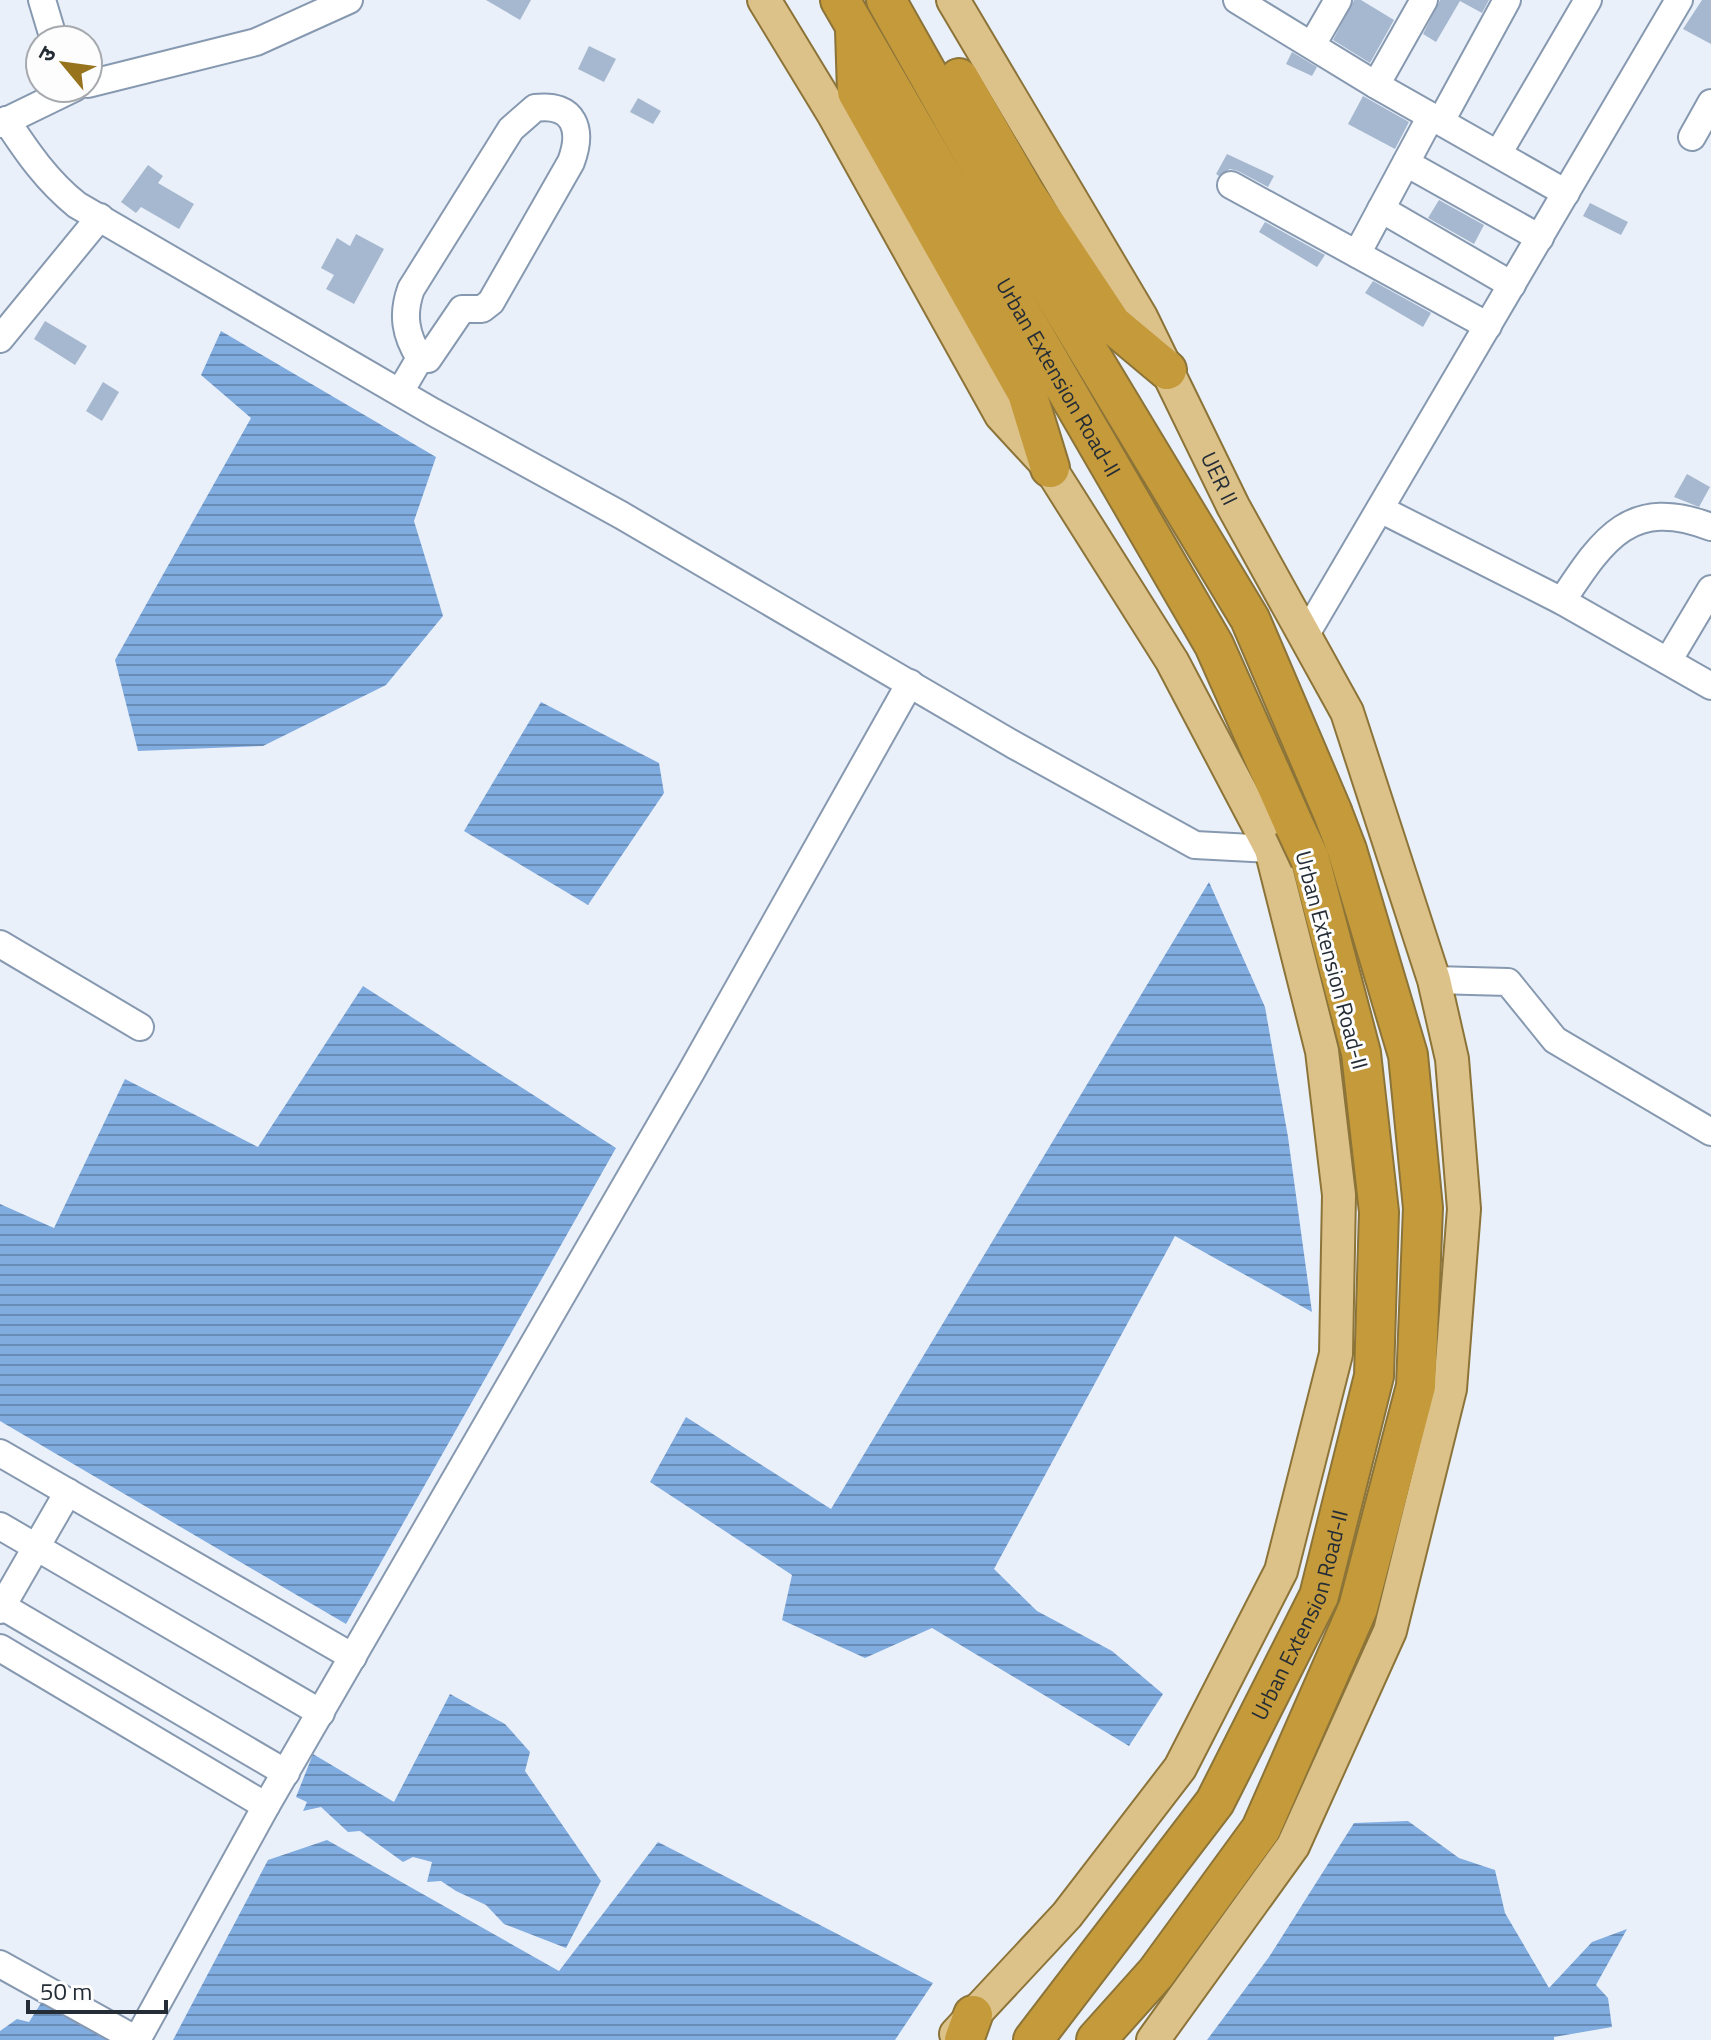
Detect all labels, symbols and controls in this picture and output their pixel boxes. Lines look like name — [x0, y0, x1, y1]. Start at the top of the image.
north arrow — [24, 24, 104, 104]
text: उ — [29, 39, 65, 68]
street label: Urban Extension Road-II — [987, 271, 1130, 483]
street label: UER II — [1192, 446, 1247, 511]
street label: Urban Extension Road-II — [1286, 847, 1378, 1073]
street label: Urban Extension Road-II — [1242, 1506, 1357, 1726]
scale bar — [28, 1964, 166, 2014]
text: 50 m — [40, 1973, 92, 2009]

